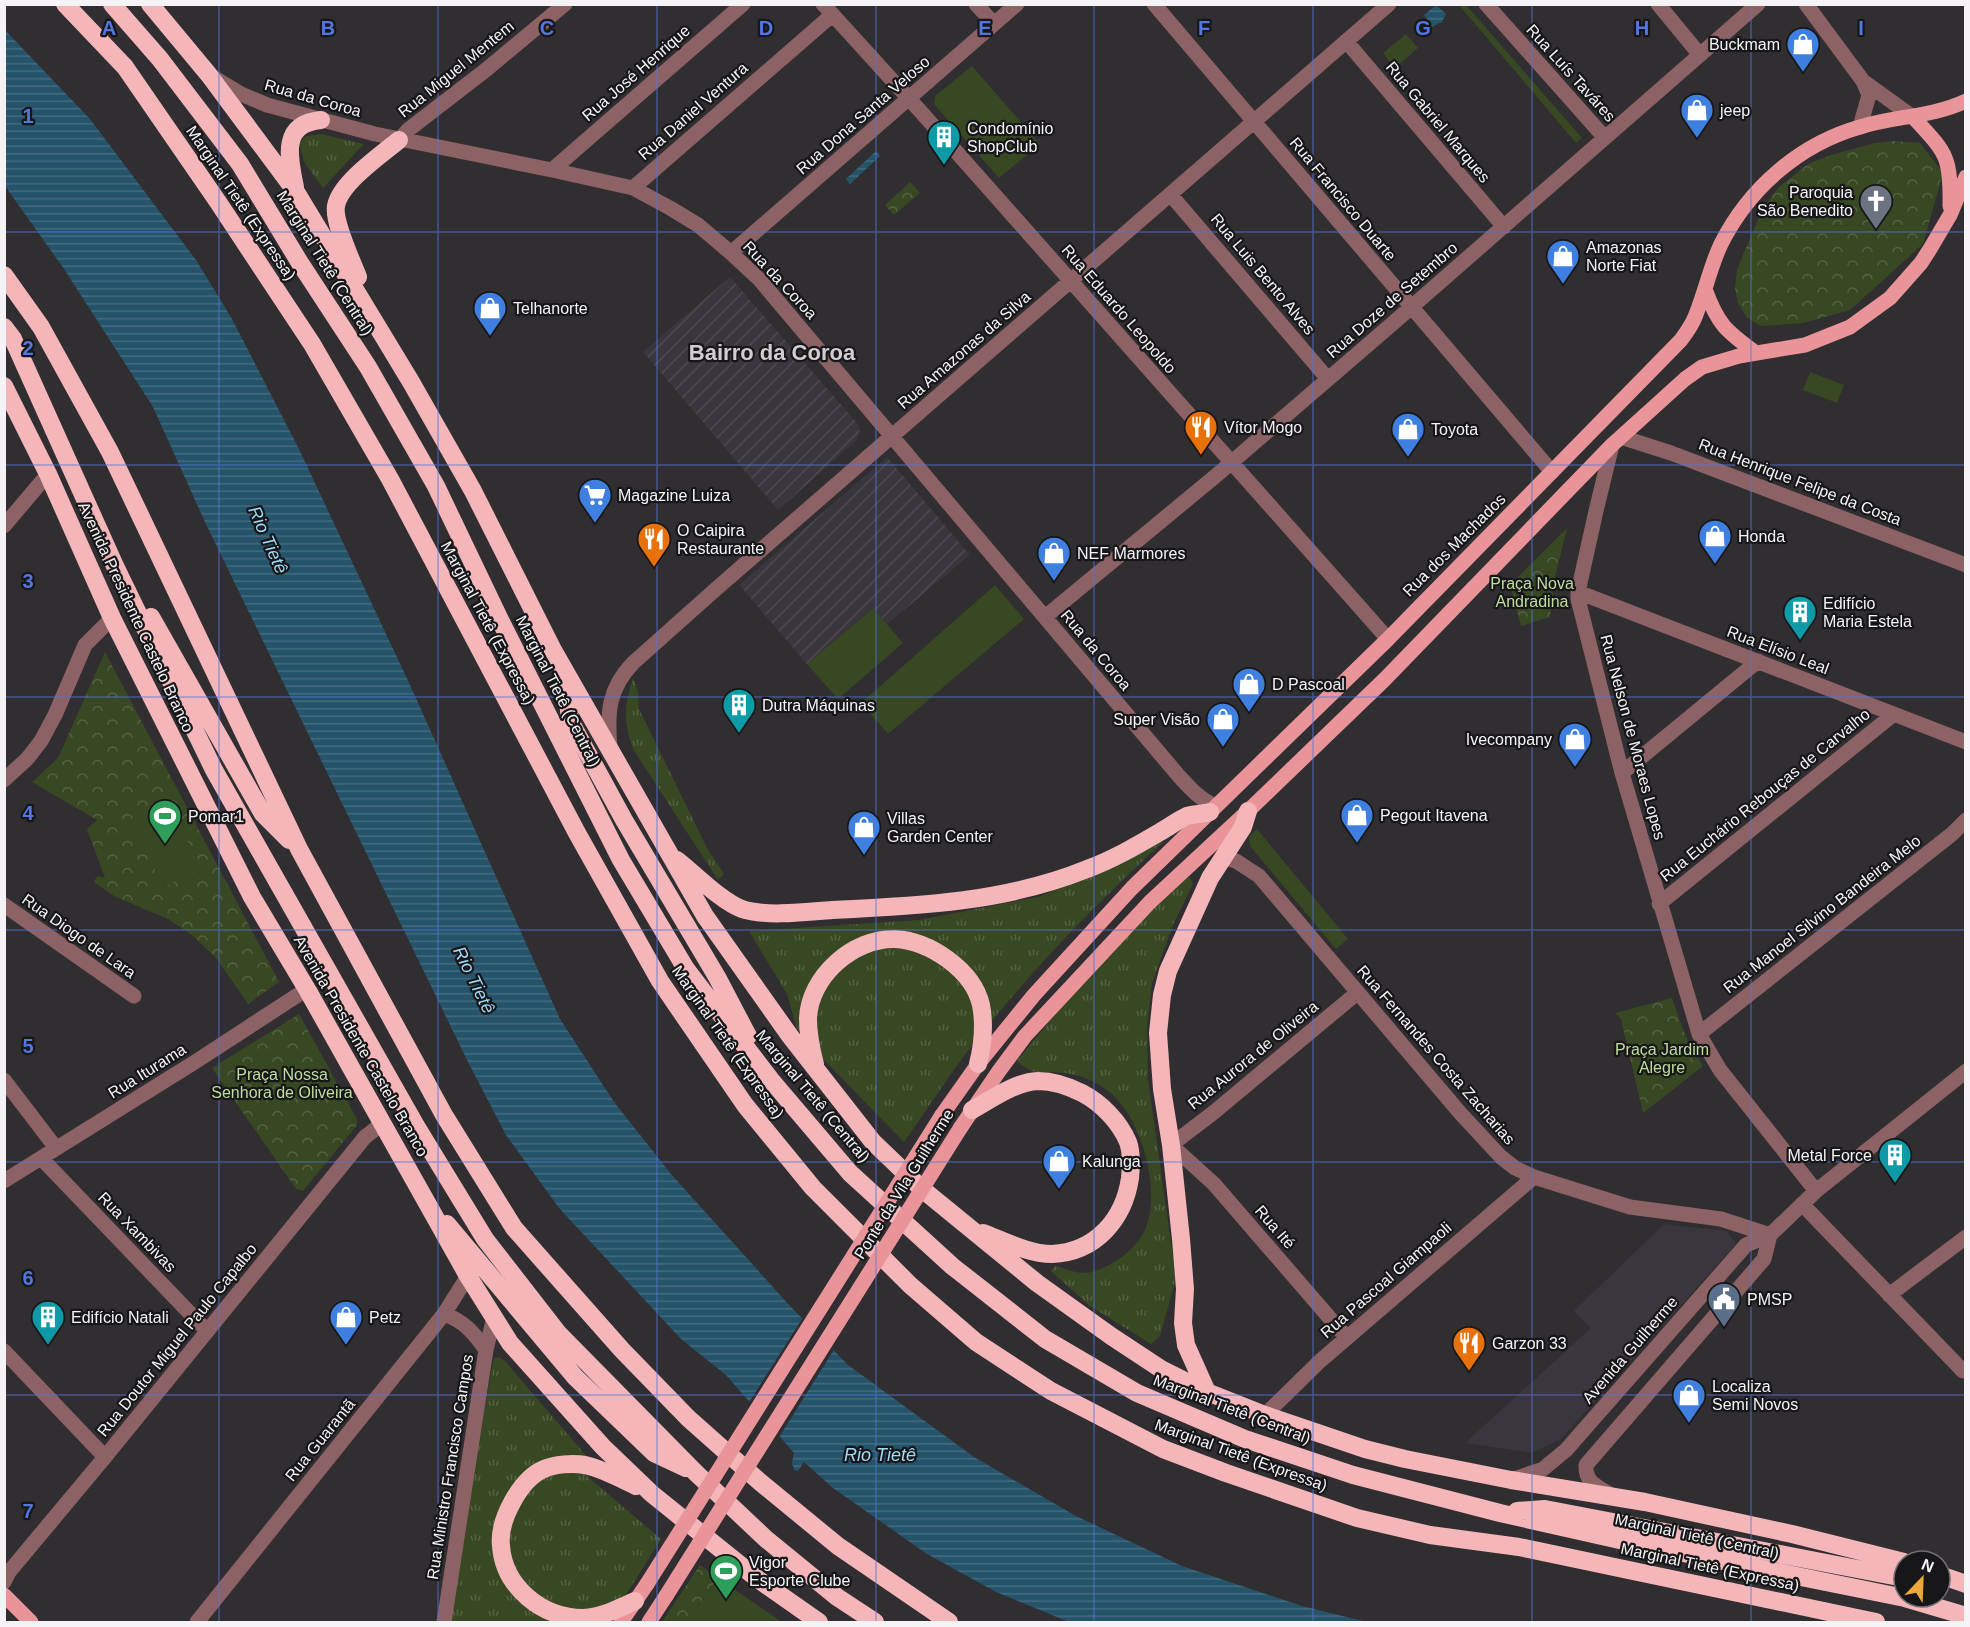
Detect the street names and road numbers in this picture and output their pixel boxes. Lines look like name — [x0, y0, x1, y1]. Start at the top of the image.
street label: Rua Miguel Mentem — [395, 17, 517, 121]
street label: Rua Luís Taváres — [1523, 21, 1619, 125]
street label: Rua José Henrique — [579, 22, 693, 124]
street label: Rua Dona Santa Veloso — [793, 52, 933, 177]
street label: Rua Gabriel Marques — [1383, 58, 1493, 186]
street label: Rua Daniel Ventura — [635, 59, 751, 163]
street label: Rua da Coroa — [263, 76, 363, 120]
street label: Marginal Tietê (Expressa) — [183, 123, 299, 283]
street label: Rua Francisco Duarte — [1286, 134, 1400, 264]
street label: Marginal Tietê (Central) — [273, 188, 377, 338]
street label: Rua Luis Bento Alves — [1208, 210, 1318, 338]
street label: Rua da Coroa — [740, 238, 820, 322]
street label: Rua Doze de Setembro — [1323, 239, 1461, 361]
street label: Rua Eduardo Leopoldo — [1059, 241, 1179, 377]
street label: Rua Amazonas da Silva — [894, 288, 1034, 412]
street label: Rua Henrique Felipe da Costa — [1696, 435, 1904, 529]
street label: Rua dos Machados — [1399, 490, 1509, 600]
street label: Avenida Presidente Castelo Branco — [75, 499, 197, 735]
street label: Marginal Tietê (Expressa) — [438, 539, 538, 707]
street label: Rua da Coroa — [1057, 606, 1135, 694]
street label: Marginal Tietê (Central) — [512, 613, 604, 769]
street label: Rua Elísio Leal — [1725, 623, 1831, 677]
street label: Rua Nelson de Moraes Lopes — [1597, 633, 1669, 841]
street label: Rua Euchário Rebouças de Carvalho — [1657, 705, 1873, 885]
street label: Rua Manoel Silvino Bandeira Melo — [1720, 832, 1924, 996]
street label: Rua Diogo de Lara — [19, 891, 139, 982]
street label: Avenida Presidente Castelo Branco — [291, 932, 431, 1160]
street label: Marginal Tietê (Expressa) — [669, 962, 787, 1122]
street label: Rua Fernandes Costa Zacharias — [1354, 962, 1518, 1148]
street label: Rua Aurora de Oliveira — [1185, 997, 1321, 1113]
street label: Marginal Tietê (Central) — [753, 1027, 873, 1165]
street label: Rua Iturama — [105, 1040, 189, 1102]
street label: Ponte da Vila Guilherme — [851, 1106, 957, 1262]
street label: Rua Xambivas — [95, 1189, 179, 1275]
street label: Rua Ité — [1252, 1202, 1298, 1252]
street label: Rua Pascoal Giampaoli — [1317, 1219, 1455, 1341]
street label: Rua Doutor Miguel Paulo Capalbo — [94, 1240, 260, 1440]
street label: Avenida Guilherme — [1579, 1293, 1681, 1407]
street label: Rua Ministro Francisco Campos — [424, 1353, 476, 1581]
street label: Marginal Tietê (Central) — [1151, 1371, 1313, 1447]
street label: Rua Guarantã — [282, 1396, 358, 1484]
street label: Marginal Tietê (Expressa) — [1152, 1416, 1330, 1494]
street label: Marginal Tietê (Central) — [1613, 1510, 1781, 1562]
street label: Marginal Tietê (Expressa) — [1619, 1540, 1801, 1594]

